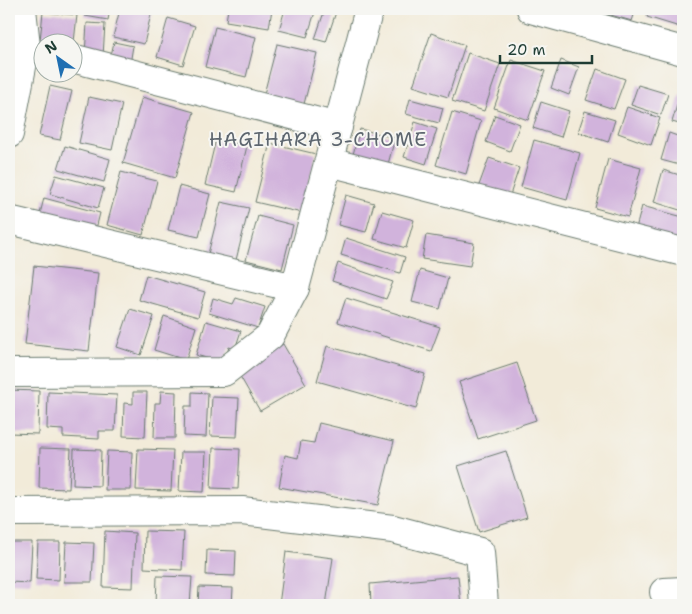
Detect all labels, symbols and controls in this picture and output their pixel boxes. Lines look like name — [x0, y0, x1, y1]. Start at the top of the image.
north arrow — [32, 32, 82, 82]
scale bar — [500, 32, 592, 64]
text: N — [41, 37, 60, 58]
text: 20 m — [507, 40, 546, 60]
district label: HAGIHARA 3-CHOME — [209, 127, 427, 152]

